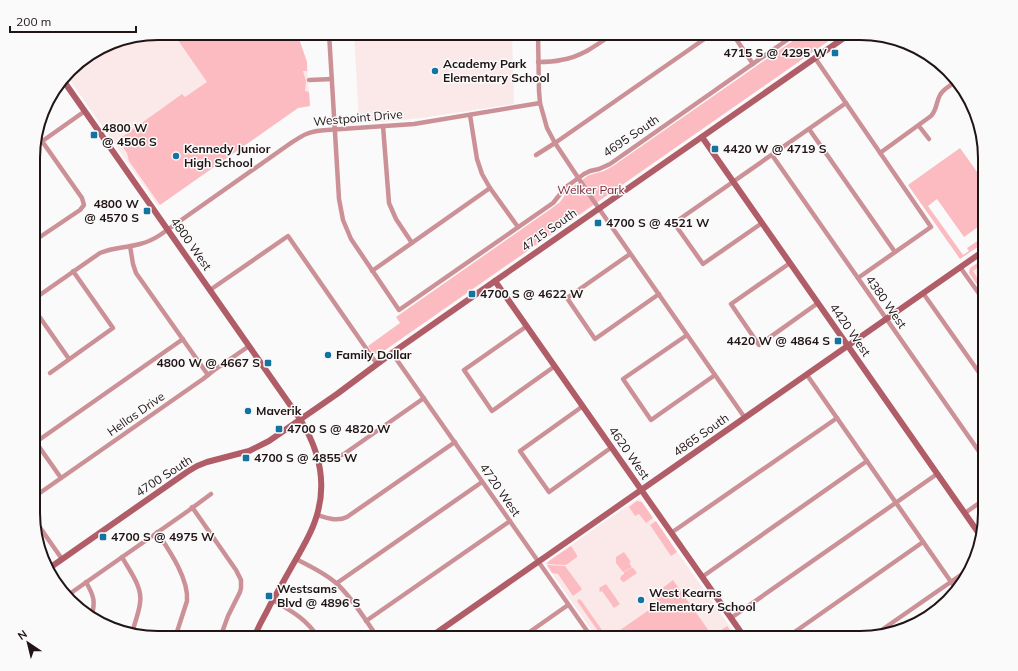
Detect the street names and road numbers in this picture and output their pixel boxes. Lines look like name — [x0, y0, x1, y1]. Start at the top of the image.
street label: Westpoint Drive — [313, 106, 403, 129]
street label: 4695 South — [600, 111, 662, 160]
street label: 4715 South — [518, 205, 579, 254]
street label: 4800 West — [168, 214, 215, 273]
street label: 4380 West — [863, 272, 910, 331]
street label: 4420 West — [827, 300, 874, 359]
street label: Hellas Drive — [104, 388, 167, 439]
street label: 4865 South — [670, 410, 731, 459]
street label: 4620 West — [606, 423, 653, 482]
street label: 4700 South — [133, 452, 195, 499]
street label: 4720 West — [477, 460, 524, 519]

